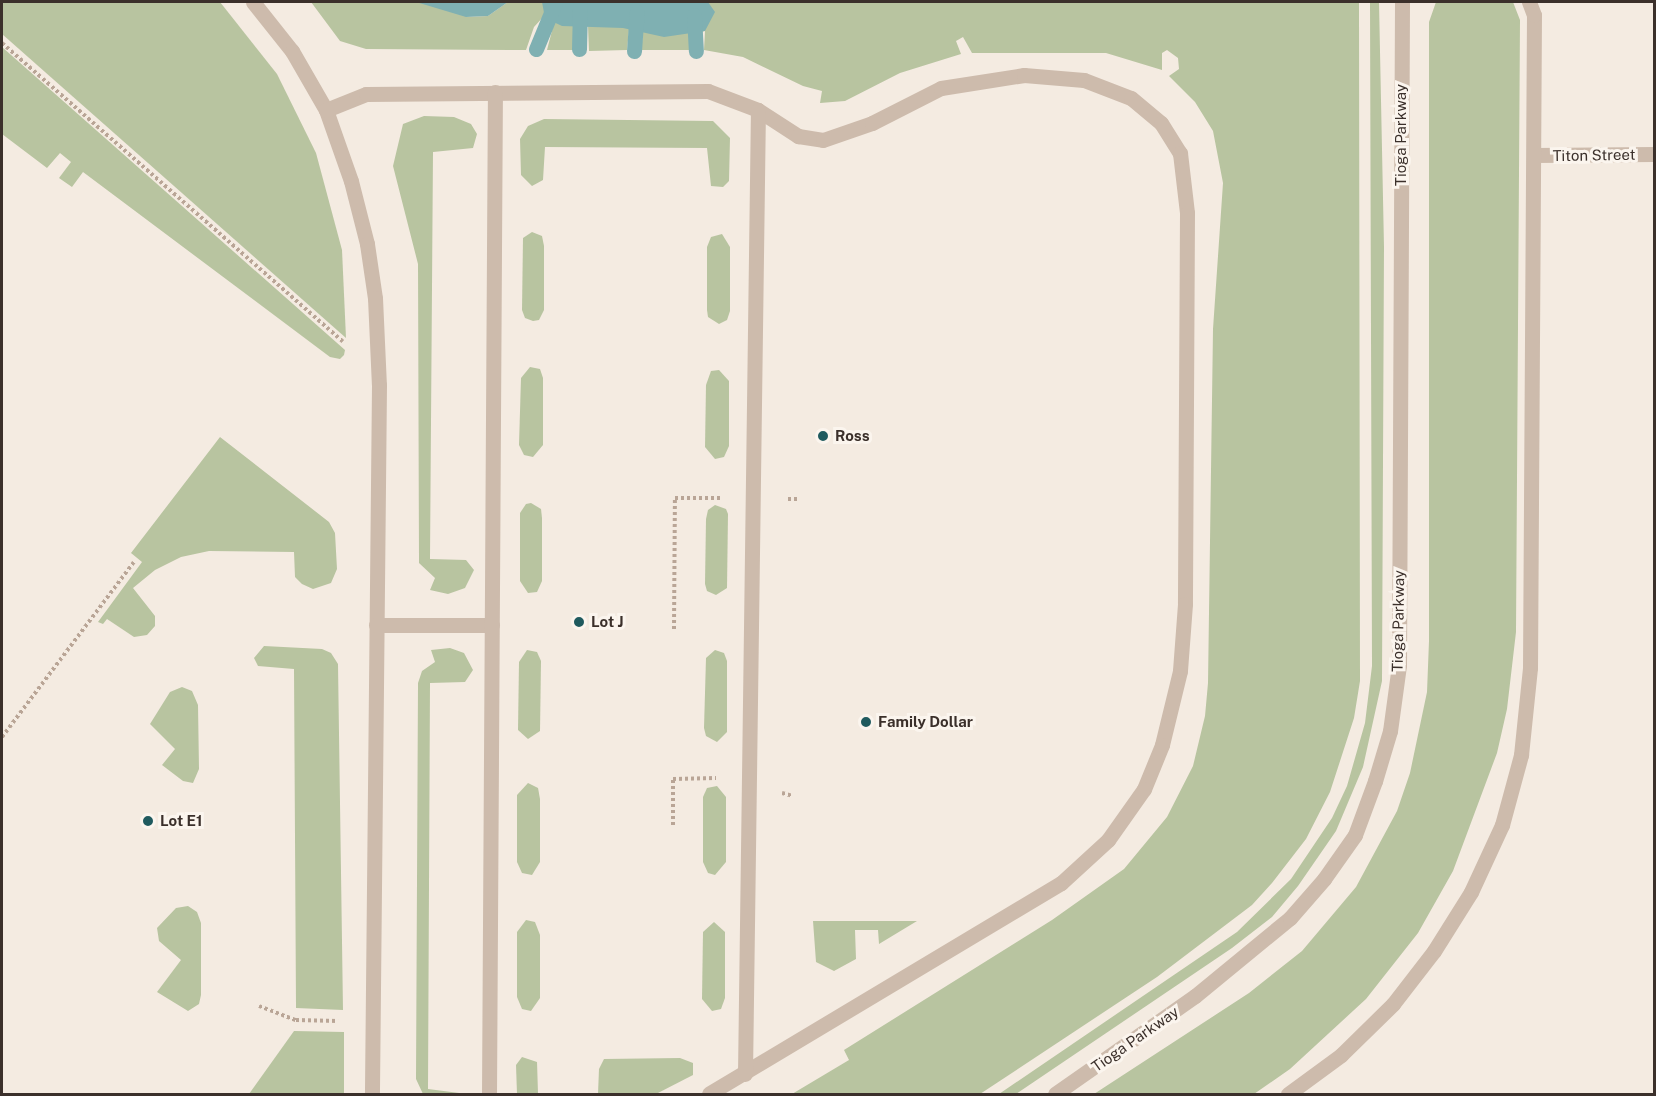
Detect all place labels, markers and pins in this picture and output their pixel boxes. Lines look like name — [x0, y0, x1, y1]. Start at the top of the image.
place label: Ross — [835, 427, 870, 445]
marker: Ross — [816, 429, 830, 443]
place label: Lot J — [591, 613, 624, 631]
marker: Lot J — [572, 615, 586, 629]
place label: Family Dollar — [878, 713, 973, 731]
marker: Family Dollar — [859, 715, 873, 729]
place label: Lot E1 — [160, 812, 202, 830]
marker: Lot E1 — [141, 814, 155, 828]

